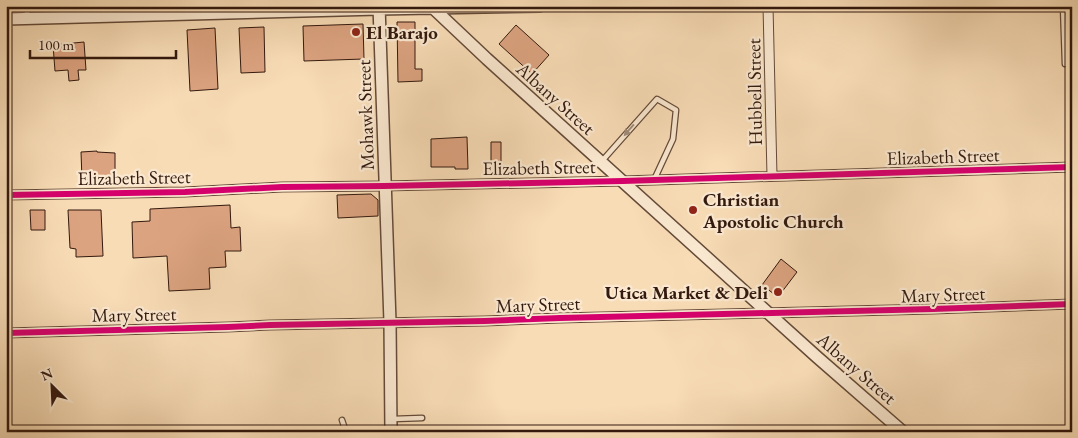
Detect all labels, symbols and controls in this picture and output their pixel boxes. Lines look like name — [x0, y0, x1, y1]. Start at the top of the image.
place label: El Barajo — [366, 20, 438, 45]
marker: El Barajo — [350, 26, 362, 38]
scale bar — [30, 28, 176, 60]
text: 100 m — [38, 35, 75, 54]
street label: Hubbell Street — [741, 38, 768, 146]
street label: Albany Street — [510, 56, 600, 140]
street label: Mohawk Street — [351, 59, 380, 171]
one-way arrow — [623, 124, 635, 136]
street label: Elizabeth Street — [886, 142, 1000, 171]
street label: Elizabeth Street — [482, 154, 596, 181]
street label: Elizabeth Street — [77, 164, 191, 191]
place label: Christian Apostolic Church — [702, 187, 844, 234]
marker: Christian Apostolic Church — [687, 204, 699, 216]
place label: Utica Market & Deli — [605, 280, 768, 305]
street label: Mary Street — [900, 281, 986, 308]
marker: Utica Market & Deli — [772, 286, 784, 298]
street label: Mary Street — [495, 291, 581, 318]
street label: Mary Street — [92, 301, 177, 328]
street label: Albany Street — [811, 326, 902, 410]
north arrow — [28, 360, 78, 410]
text: N — [38, 363, 56, 385]

